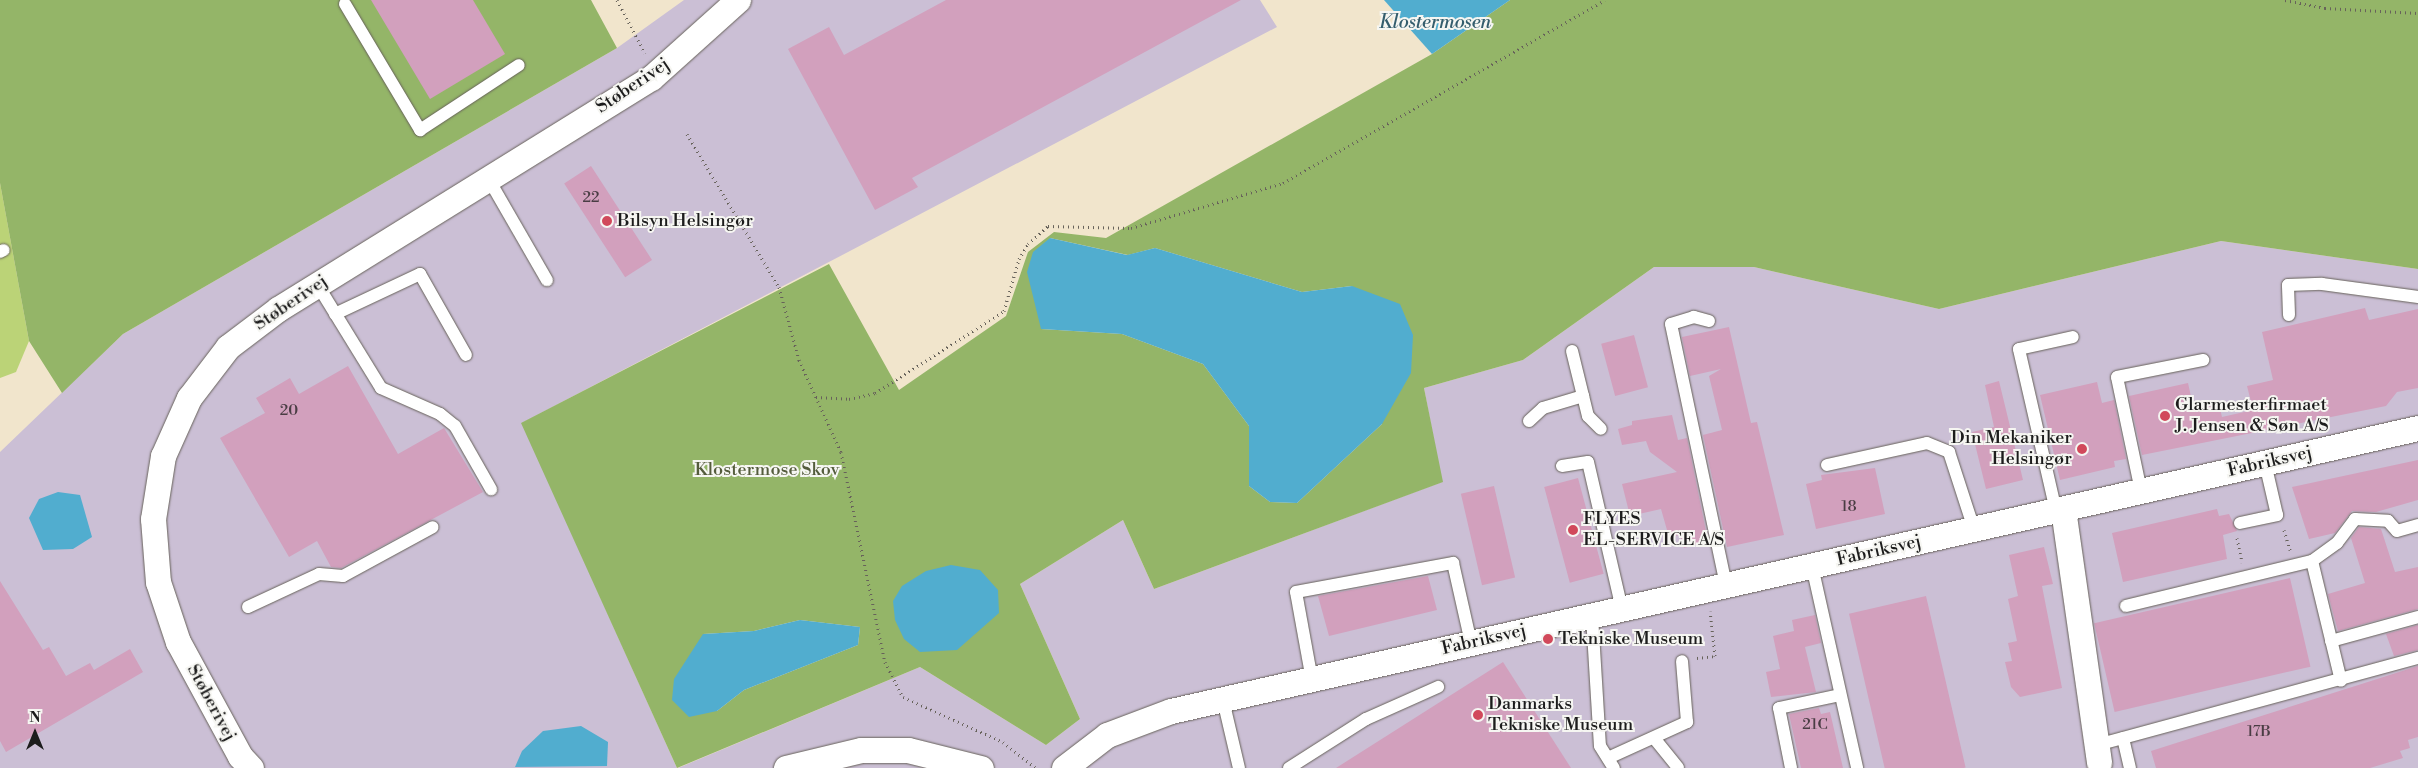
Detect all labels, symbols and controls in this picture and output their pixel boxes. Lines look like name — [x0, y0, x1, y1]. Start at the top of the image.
water label: Klostermosen — [1379, 12, 1491, 34]
street label: Støberivej — [592, 54, 674, 118]
house number: 22 — [582, 189, 600, 207]
place label: Bilsyn Helsingør — [617, 210, 753, 232]
marker: Bilsyn Helsingør — [601, 215, 613, 227]
street label: Støberivej — [250, 271, 332, 335]
place label: Glarmesterfirmaet J. Jensen & Søn A/S — [2175, 395, 2329, 438]
house number: 20 — [280, 402, 298, 420]
marker: Glarmesterfirmaet J. Jensen & Søn A/S — [2159, 410, 2171, 422]
place label: Din Mekaniker Helsingør — [1951, 428, 2072, 470]
street label: Fabriksvej — [2226, 442, 2314, 482]
marker: Din Mekaniker Helsingør — [2076, 443, 2088, 455]
park label: Klostermose Skov — [695, 459, 839, 481]
house number: 18 — [1841, 498, 1857, 516]
place label: FLYES EL-SERVICE A/S — [1583, 509, 1724, 552]
marker: FLYES EL-SERVICE A/S — [1567, 524, 1579, 536]
street label: Fabriksvej — [1835, 531, 1923, 571]
street label: Fabriksvej — [1440, 620, 1528, 660]
place label: Tekniske Museum — [1558, 628, 1703, 650]
marker: Tekniske Museum — [1542, 633, 1554, 645]
street label: Støberivej — [182, 661, 240, 745]
place label: Danmarks Tekniske Museum — [1488, 694, 1633, 736]
north arrow — [10, 708, 60, 758]
text: N — [29, 709, 41, 727]
marker: Danmarks Tekniske Museum — [1472, 709, 1484, 721]
house number: 21C — [1802, 716, 1828, 734]
house number: 17B — [2247, 723, 2271, 741]

